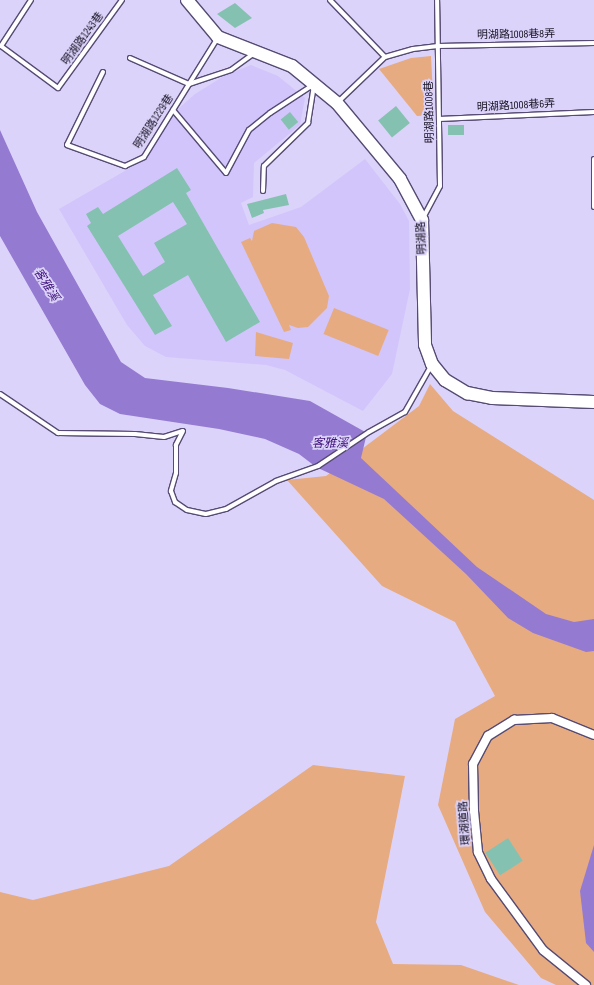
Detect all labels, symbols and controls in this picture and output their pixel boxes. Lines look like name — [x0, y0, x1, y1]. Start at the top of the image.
street label: 明湖路1243巷 — [60, 10, 106, 68]
street label: 明湖路1008巷8弄 — [477, 28, 555, 42]
street label: 明湖路1008巷 — [423, 81, 437, 143]
street label: 明湖路1229巷 — [132, 92, 176, 152]
street label: 明湖路1008巷6弄 — [477, 97, 555, 115]
street label: 明湖路 — [415, 221, 429, 255]
water label: 客雅溪 — [30, 266, 62, 304]
water label: 客雅溪 — [312, 437, 348, 451]
street label: 環湖道路 — [457, 801, 473, 845]

